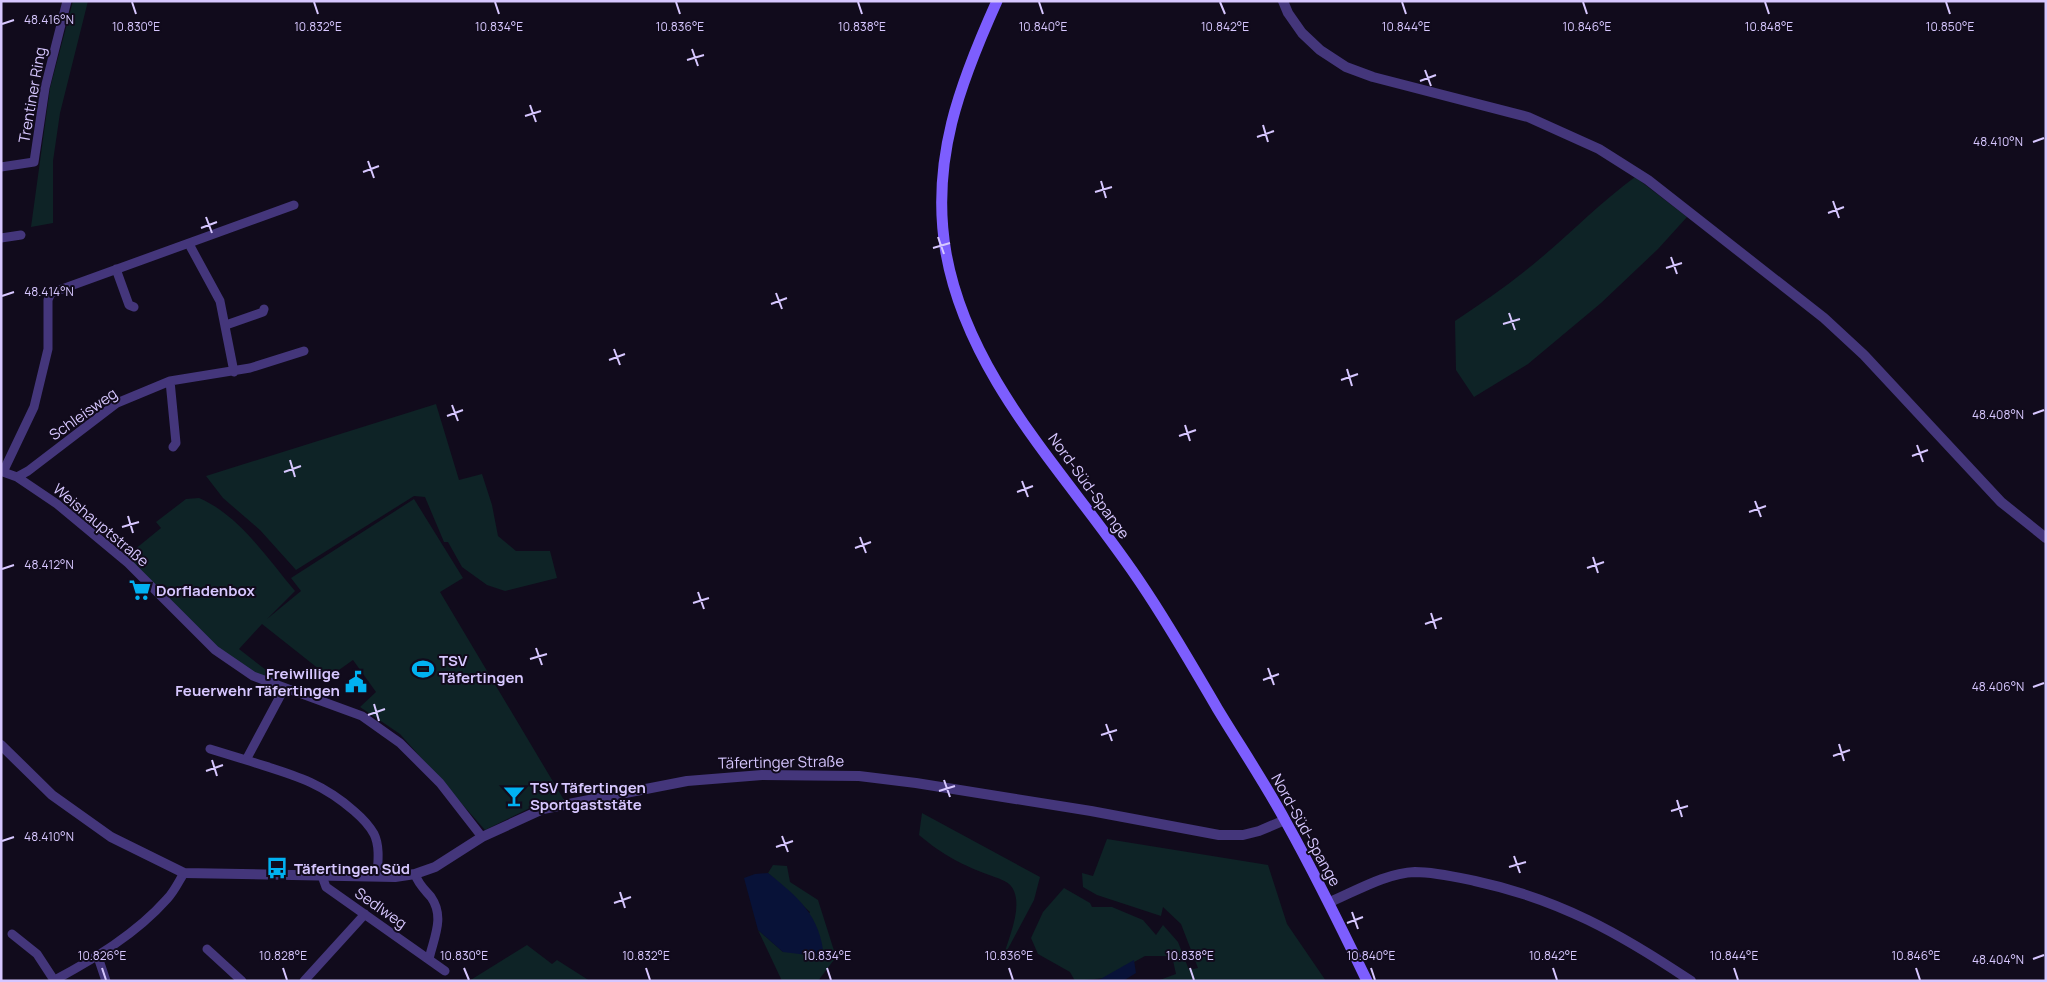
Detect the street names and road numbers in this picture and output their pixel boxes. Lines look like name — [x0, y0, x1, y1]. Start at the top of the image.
street label: Trentiner Ring — [13, 45, 51, 145]
street label: Schleisweg — [45, 383, 121, 445]
street label: Nord-Süd-Spange — [1043, 429, 1135, 543]
street label: Weishauptstraße — [49, 479, 154, 572]
street label: Täfertinger Straße — [718, 750, 845, 774]
street label: Nord-Süd-Spange — [1266, 770, 1346, 890]
street label: Sedlweg — [351, 882, 411, 934]

